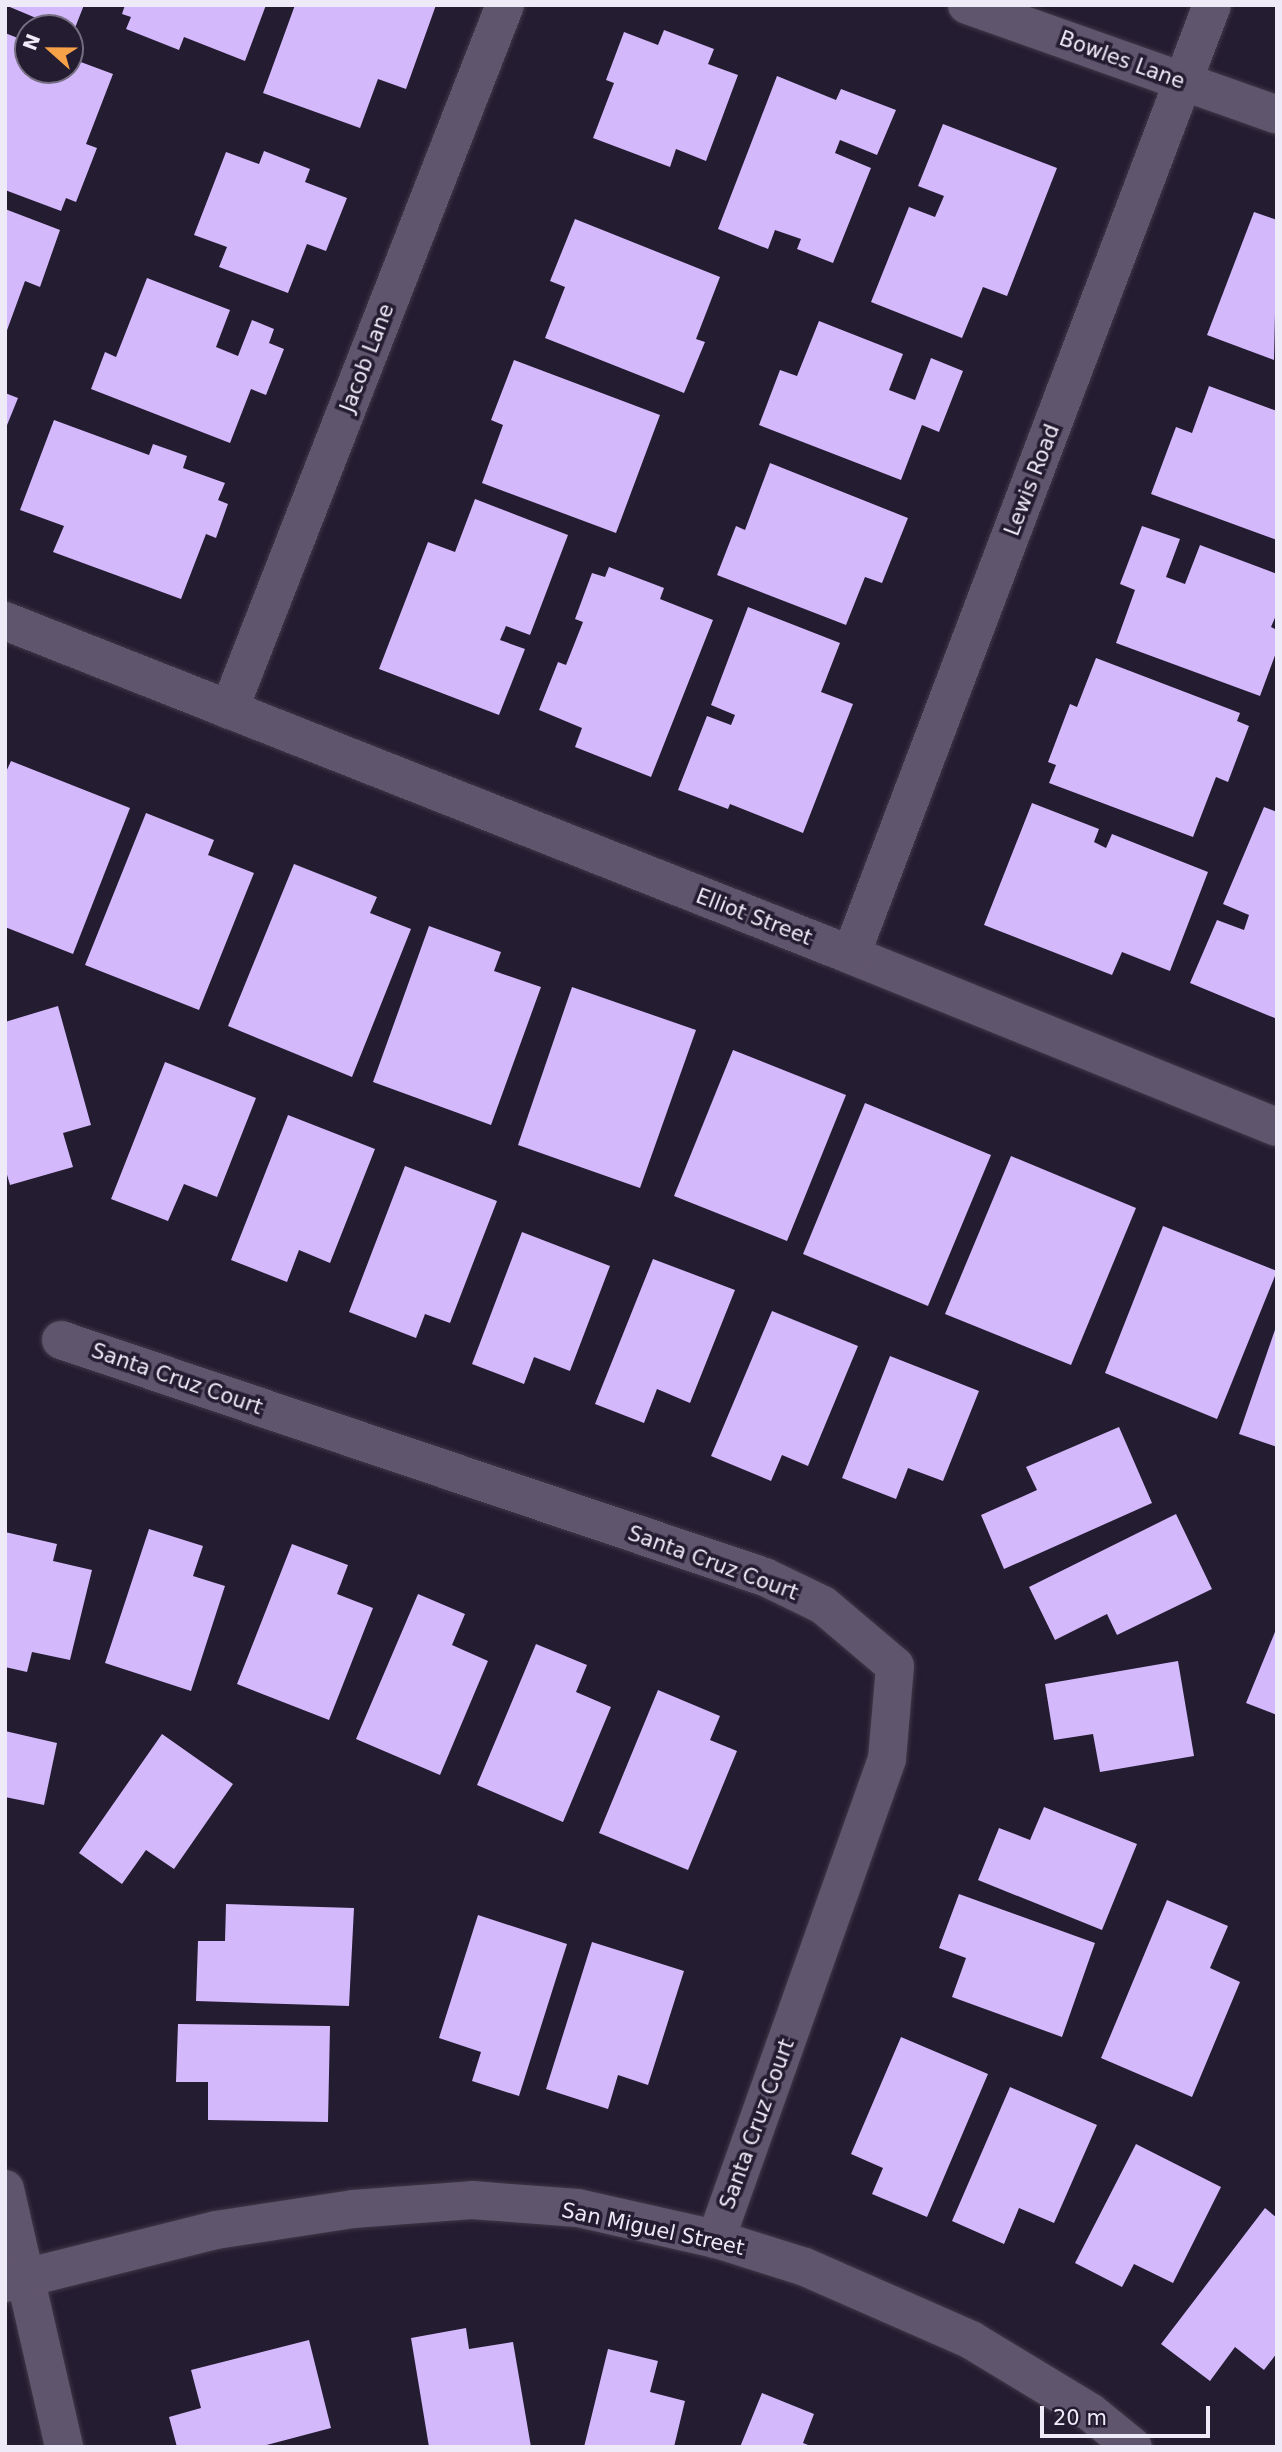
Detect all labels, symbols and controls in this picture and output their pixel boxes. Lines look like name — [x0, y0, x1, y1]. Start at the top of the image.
north arrow — [14, 14, 84, 84]
street label: Bowles Lane — [1056, 26, 1188, 94]
text: N — [18, 31, 44, 54]
street label: Jacob Lane — [335, 300, 399, 416]
street label: Lewis Road — [999, 421, 1065, 539]
street label: Elliot Street — [692, 883, 816, 951]
street label: Santa Cruz Court — [88, 1338, 266, 1420]
street label: Santa Cruz Court — [624, 1521, 802, 1605]
street label: Santa Cruz Court — [715, 2035, 799, 2213]
street label: San Miguel Street — [559, 2197, 747, 2261]
scale bar — [1044, 2392, 1214, 2436]
text: 20 m — [1053, 2406, 1107, 2430]

